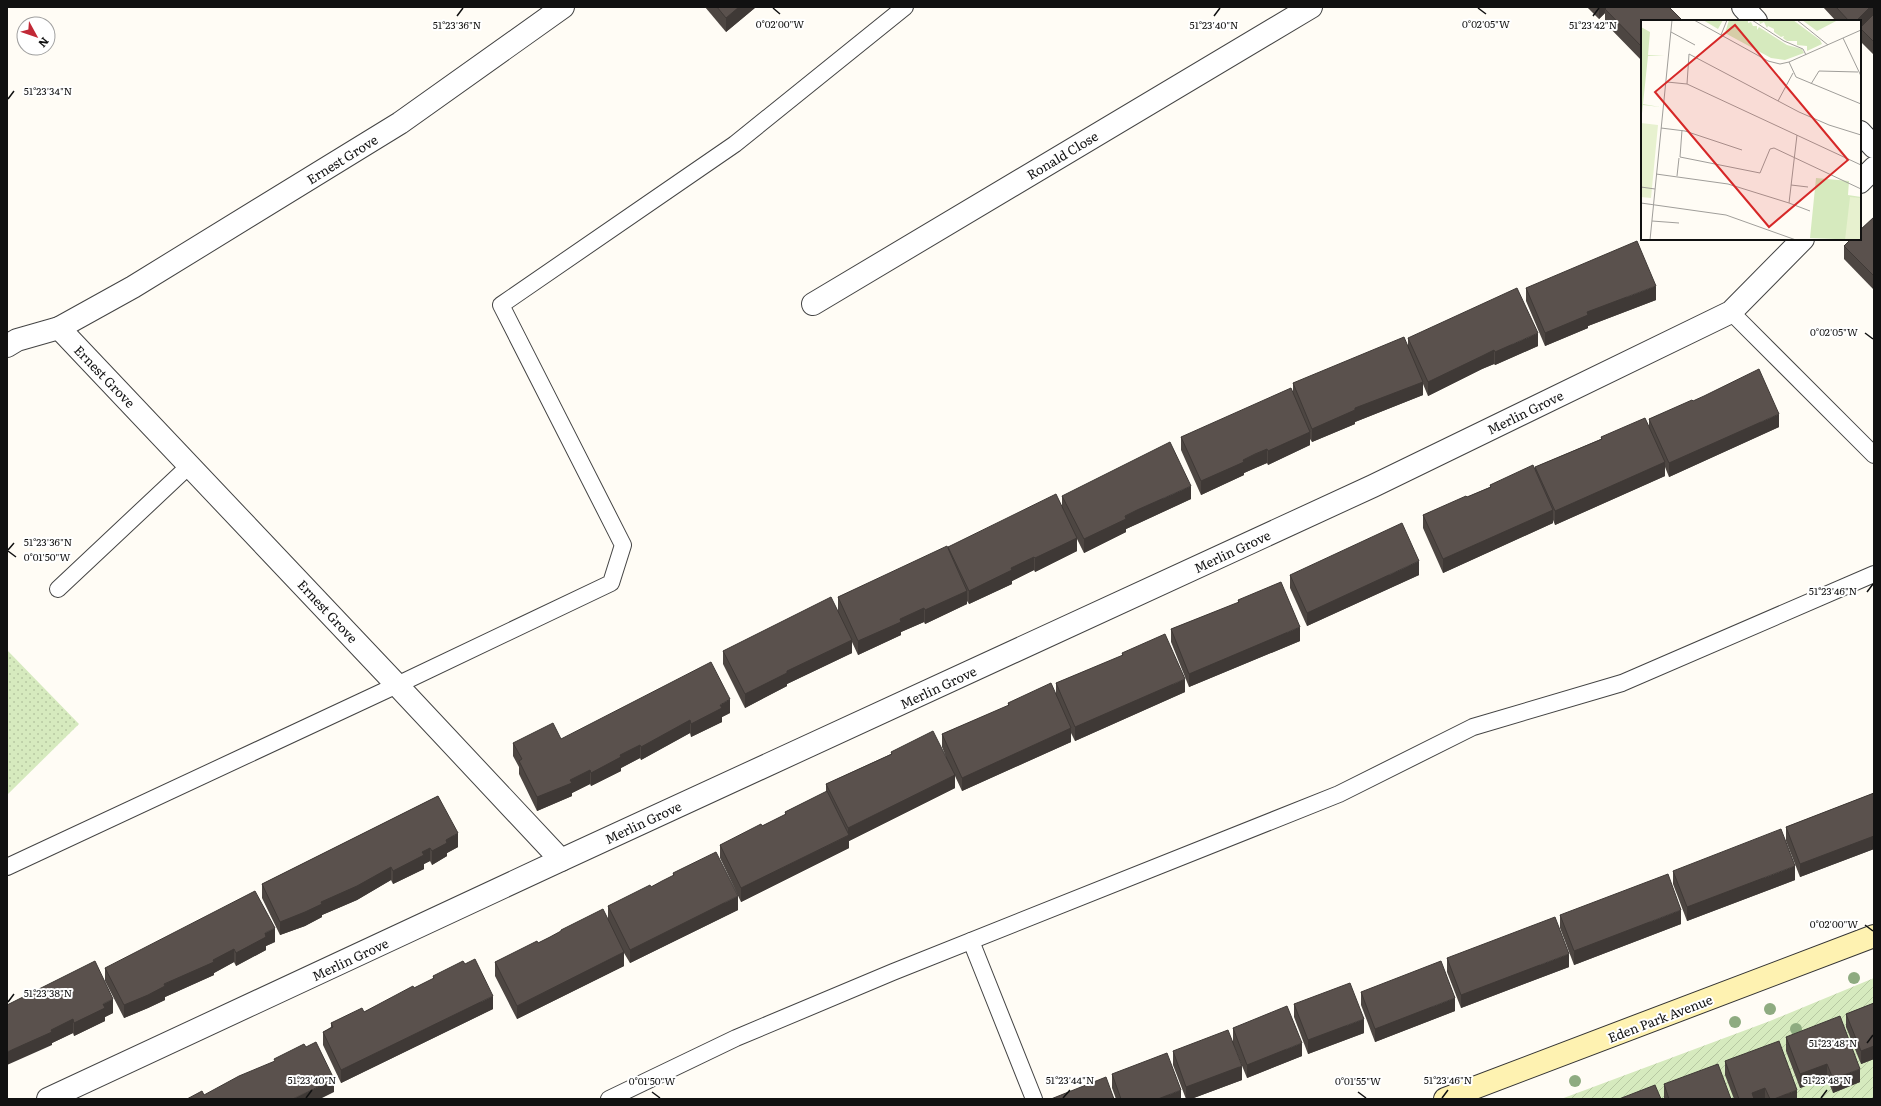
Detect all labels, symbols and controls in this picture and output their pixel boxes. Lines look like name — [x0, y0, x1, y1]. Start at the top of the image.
north arrow — [16, 16, 56, 56]
text: 0°02'00"W — [756, 16, 804, 31]
text: 0°02'05"W — [1462, 16, 1510, 31]
text: 51°23'36"N — [433, 17, 481, 32]
text: 51°23'40"N — [1190, 17, 1238, 32]
text: 51°23'42"N — [1569, 17, 1617, 32]
inset map — [1641, 20, 1861, 240]
text: N — [35, 34, 54, 52]
text: 51°23'34"N — [24, 83, 72, 98]
street label: Ronald Close — [1023, 126, 1101, 184]
street label: Ernest Grove — [303, 130, 381, 188]
text: 0°02'05"W — [1810, 324, 1858, 339]
street label: Ernest Grove — [70, 340, 140, 412]
street label: Merlin Grove — [1484, 385, 1566, 439]
street label: Merlin Grove — [1191, 525, 1274, 577]
text: 51°23'36"N — [24, 534, 72, 549]
text: 0°01'50"W — [24, 549, 70, 564]
street label: Ernest Grove — [294, 575, 363, 647]
text: 51°23'46"N — [1809, 583, 1857, 598]
street label: Merlin Grove — [897, 661, 980, 713]
street label: Merlin Grove — [602, 796, 685, 848]
text: 0°02'00"W — [1810, 916, 1858, 931]
street label: Merlin Grove — [309, 933, 392, 985]
text: 51°23'38"N — [24, 985, 72, 1000]
street label: Eden Park Avenue — [1605, 989, 1715, 1047]
text: 51°23'48"N — [1809, 1035, 1857, 1050]
text: 51°23'40"N — [288, 1072, 336, 1087]
text: 51°23'44"N — [1046, 1072, 1094, 1087]
text: 51°23'46"N — [1424, 1072, 1472, 1087]
text: 51°23'48"N — [1803, 1072, 1851, 1087]
text: 0°01'50"W — [629, 1073, 675, 1088]
text: 0°01'55"W — [1335, 1073, 1381, 1088]

